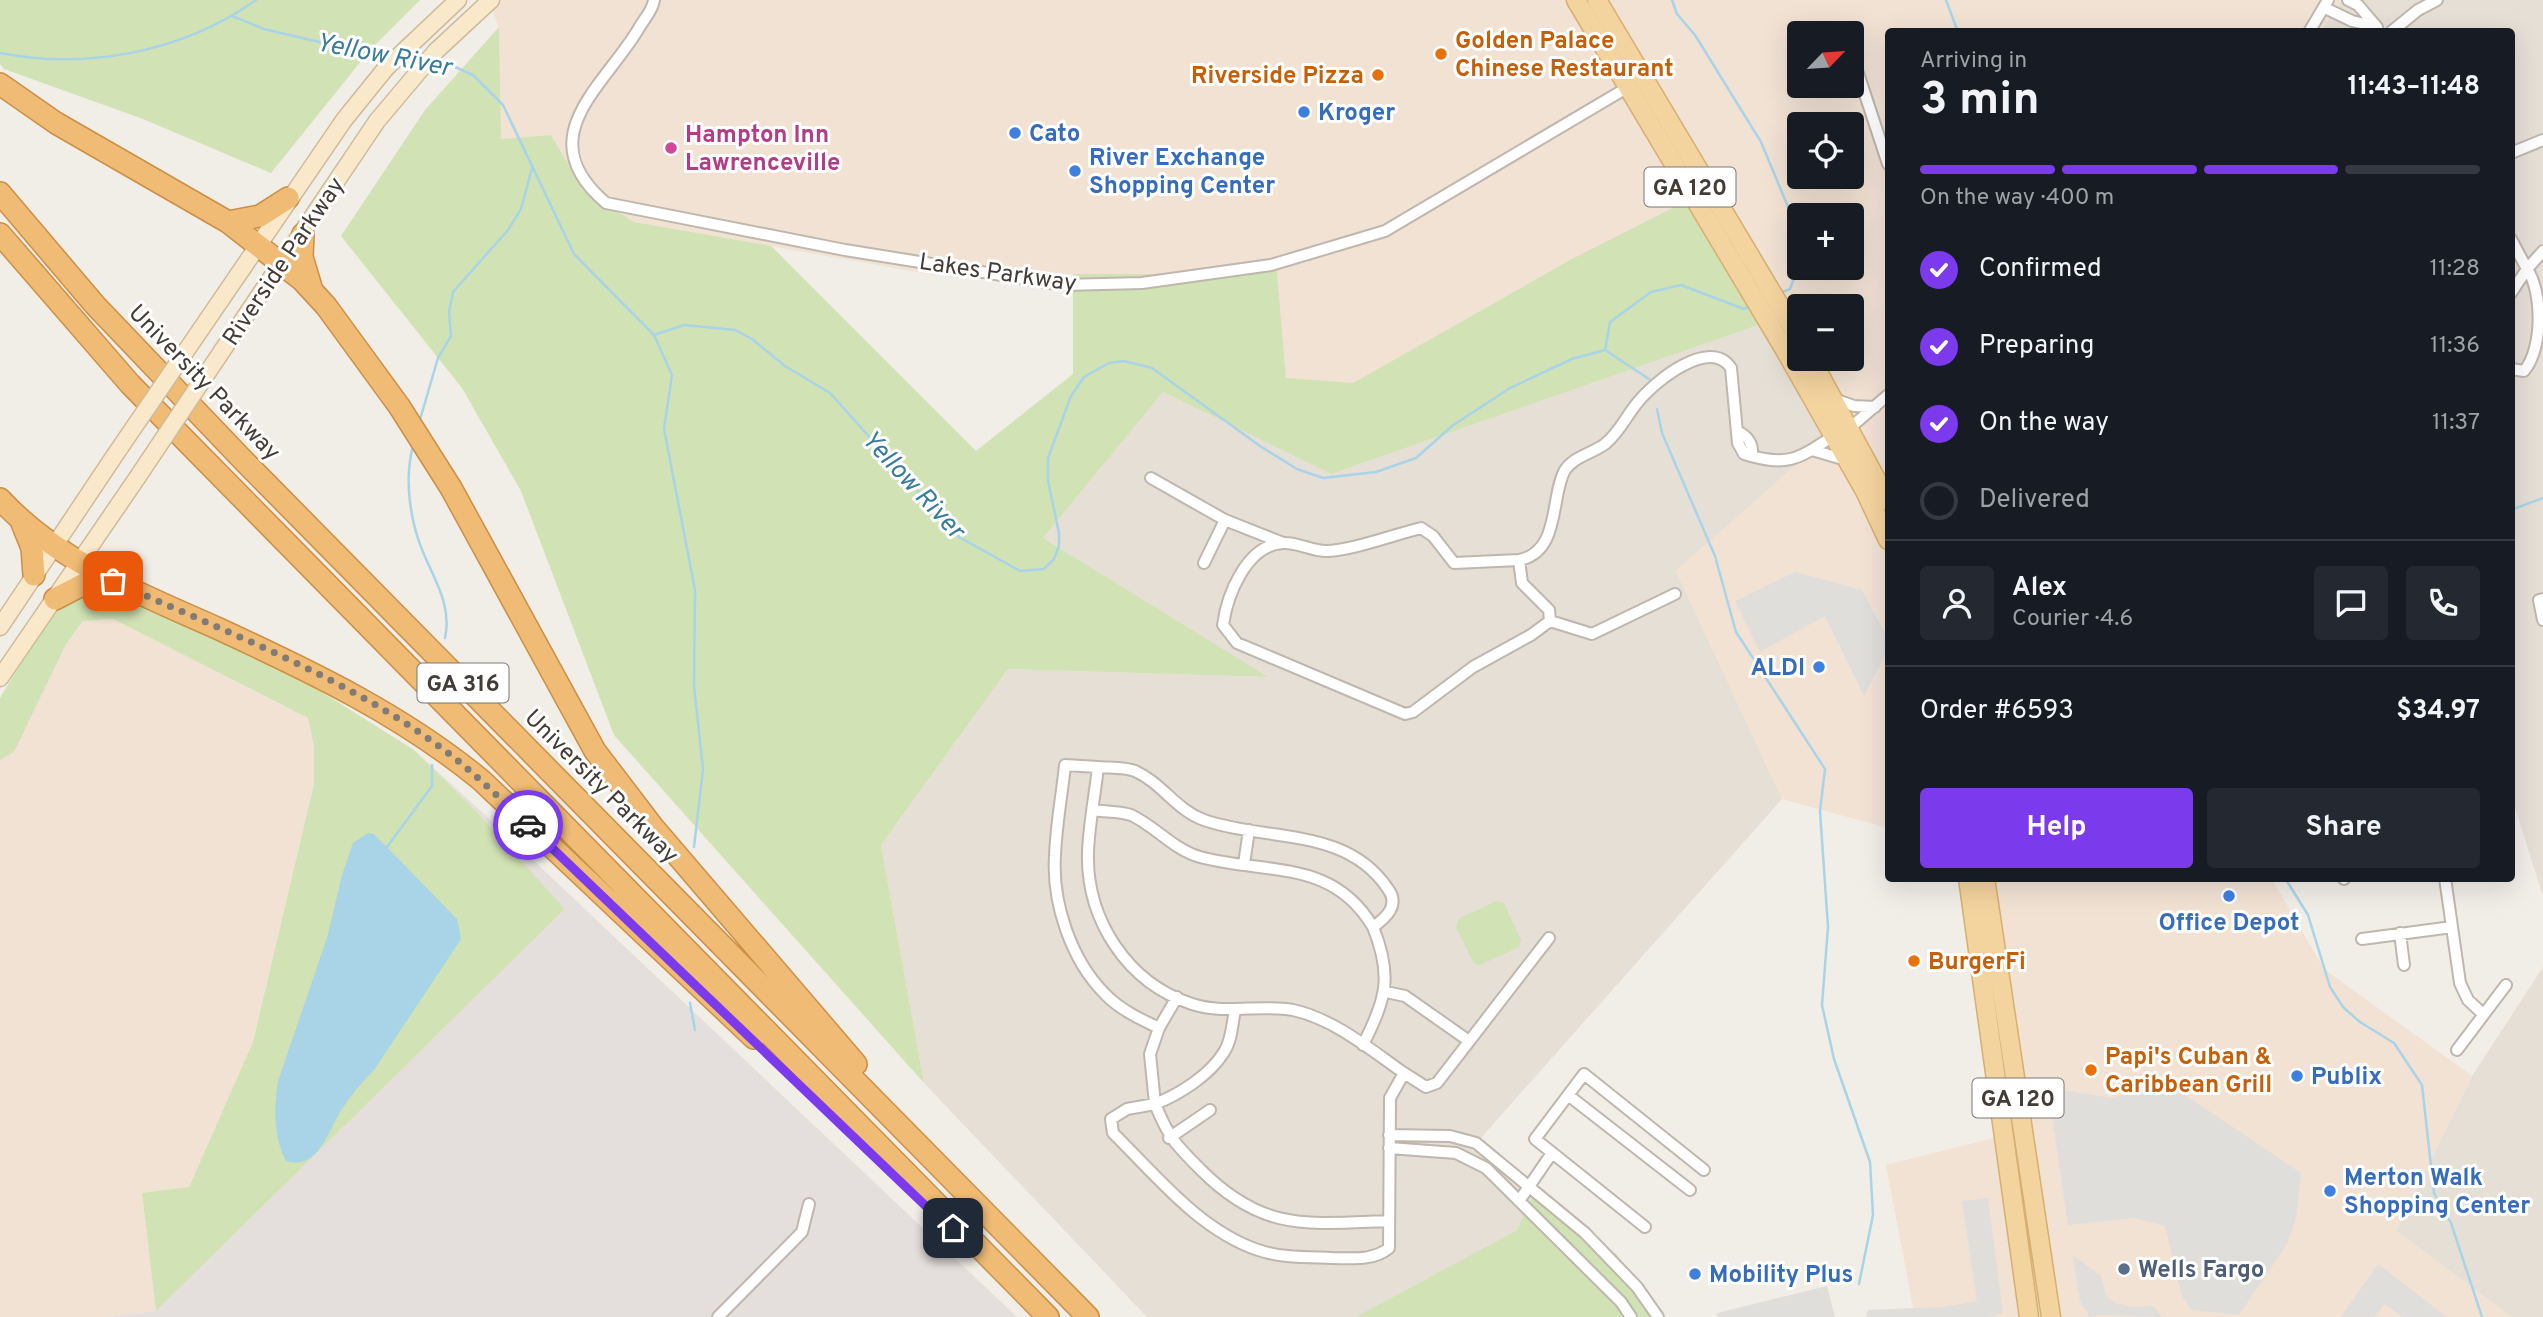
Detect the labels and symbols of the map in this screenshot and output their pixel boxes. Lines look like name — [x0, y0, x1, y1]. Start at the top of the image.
north arrow — [1787, 21, 1864, 98]
water label: Yellow River — [313, 27, 456, 86]
place label: Golden Palace Chinese Restaurant — [1455, 27, 1674, 85]
marker: Golden Palace Chinese Restaurant — [1433, 46, 1449, 62]
place label: Riverside Pizza — [1191, 62, 1364, 92]
marker: Riverside Pizza — [1370, 67, 1386, 83]
place label: Kroger — [1318, 99, 1395, 129]
marker: Kroger — [1296, 104, 1312, 120]
place label: Cato — [1029, 120, 1080, 150]
place label: Hampton Inn Lawrenceville — [685, 121, 840, 179]
marker: Cato — [1007, 125, 1023, 141]
marker: Hampton Inn Lawrenceville — [663, 140, 679, 156]
place label: River Exchange Shopping Center — [1089, 144, 1275, 202]
marker: River Exchange Shopping Center — [1067, 163, 1083, 179]
road number: GA 120 — [1644, 168, 1736, 206]
street label: Riverside Parkway — [217, 172, 352, 352]
street label: Lakes Parkway — [917, 248, 1079, 300]
street label: University Parkway — [121, 299, 286, 468]
water label: Yellow River — [853, 424, 972, 549]
pin — [83, 551, 143, 611]
place label: ALDI — [1750, 654, 1805, 684]
marker: ALDI — [1811, 659, 1827, 675]
road number: GA 316 — [418, 664, 508, 702]
street label: University Parkway — [517, 704, 684, 871]
courier — [493, 790, 563, 860]
marker: Office Depot — [2221, 888, 2237, 904]
place label: Office Depot — [2158, 909, 2300, 939]
place label: BurgerFi — [1928, 948, 2026, 978]
marker: BurgerFi — [1906, 953, 1922, 969]
place label: Papi's Cuban & Caribbean Grill — [2105, 1043, 2272, 1101]
marker: Papi's Cuban & Caribbean Grill — [2083, 1062, 2099, 1078]
place label: Publix — [2311, 1063, 2382, 1093]
marker: Publix — [2289, 1068, 2305, 1084]
road number: GA 120 — [1972, 1078, 2064, 1118]
place label: Merton Walk Shopping Center — [2344, 1164, 2530, 1222]
marker: Merton Walk Shopping Center — [2322, 1183, 2338, 1199]
pin — [923, 1198, 983, 1258]
place label: Wells Fargo — [2138, 1256, 2264, 1286]
place label: Mobility Plus — [1709, 1261, 1853, 1291]
marker: Wells Fargo — [2116, 1261, 2132, 1277]
marker: Mobility Plus — [1687, 1266, 1703, 1282]

